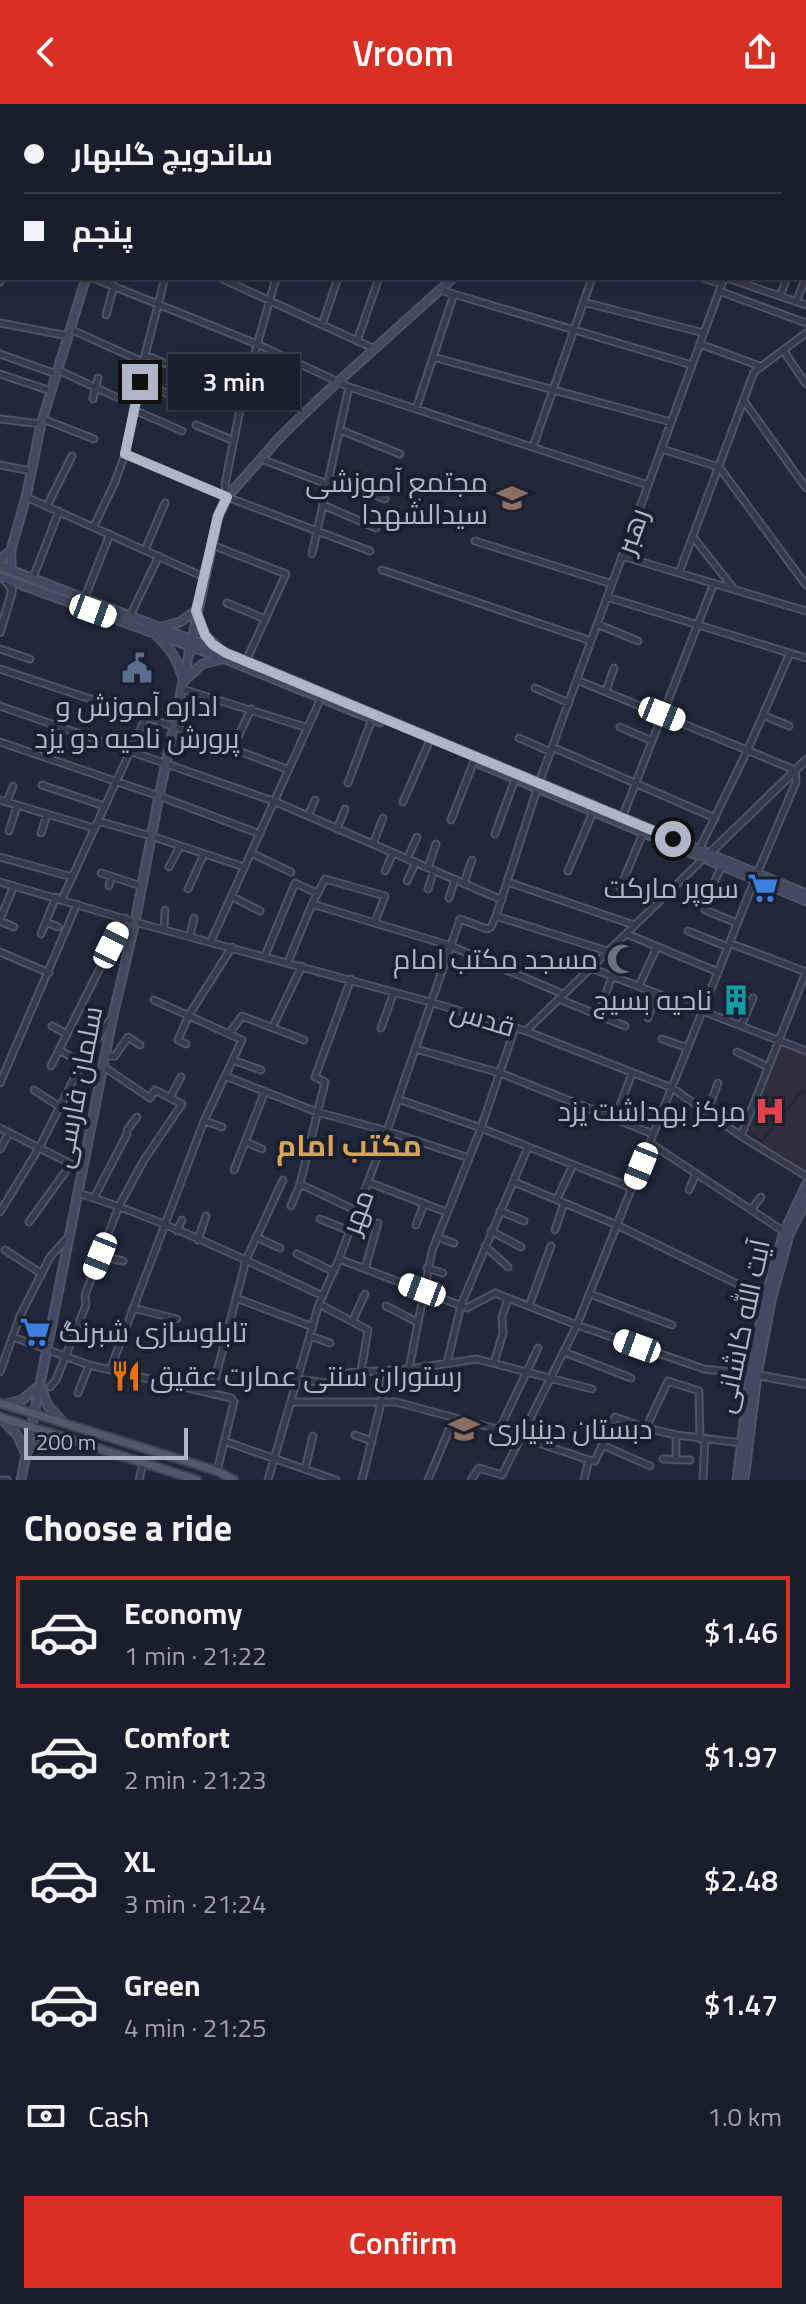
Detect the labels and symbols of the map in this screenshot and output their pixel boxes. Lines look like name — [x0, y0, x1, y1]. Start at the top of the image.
callout: 3 min — [168, 354, 300, 410]
route end — [122, 364, 158, 400]
place label: مجتمع آموزشی سیدالشهدا — [305, 460, 488, 535]
school or university icon: مجتمع آموزشی سیدالشهدا — [495, 481, 529, 515]
street label: رهبر — [603, 502, 660, 562]
car — [66, 592, 120, 630]
public building icon: اداره آموزش و پرورش ناحیه دو یزد — [120, 651, 154, 685]
place label: اداره آموزش و پرورش ناحیه دو یزد — [35, 684, 240, 759]
car — [635, 694, 689, 734]
route start — [655, 821, 691, 857]
place label: سوپر مارکت — [604, 866, 739, 909]
supermarket icon: سوپر مارکت — [746, 871, 780, 905]
car — [90, 918, 132, 972]
place label: مسجد مکتب امام — [393, 937, 598, 980]
mosque icon: مسجد مکتب امام — [605, 942, 639, 976]
place label: ناحیه بسیج — [593, 978, 712, 1021]
building icon: ناحیه بسیج — [719, 983, 753, 1017]
street label: قدس — [445, 987, 521, 1048]
street label: سلمان فارسی — [40, 1002, 113, 1172]
place label: مرکز بهداشت یزد — [558, 1089, 746, 1132]
hospital icon: مرکز بهداشت یزد — [753, 1094, 787, 1128]
district label: مکتب امام — [276, 1122, 422, 1168]
car — [621, 1139, 661, 1193]
street label: مهر — [328, 1183, 384, 1242]
car — [80, 1229, 120, 1283]
street label: آیت الله کاشانی — [702, 1235, 781, 1417]
car — [395, 1271, 449, 1309]
place label: تابلوسازی شبرنگ — [59, 1310, 248, 1353]
supermarket icon: تابلوسازی شبرنگ — [18, 1315, 52, 1349]
car — [610, 1327, 664, 1365]
place label: رستوران سنتی عمارت عقیق — [150, 1354, 462, 1397]
restaurant icon: رستوران سنتی عمارت عقیق — [109, 1359, 143, 1393]
place label: دبستان دینیاری — [488, 1407, 653, 1450]
school or university icon: دبستان دینیاری — [447, 1412, 481, 1446]
scale bar — [24, 1424, 188, 1460]

